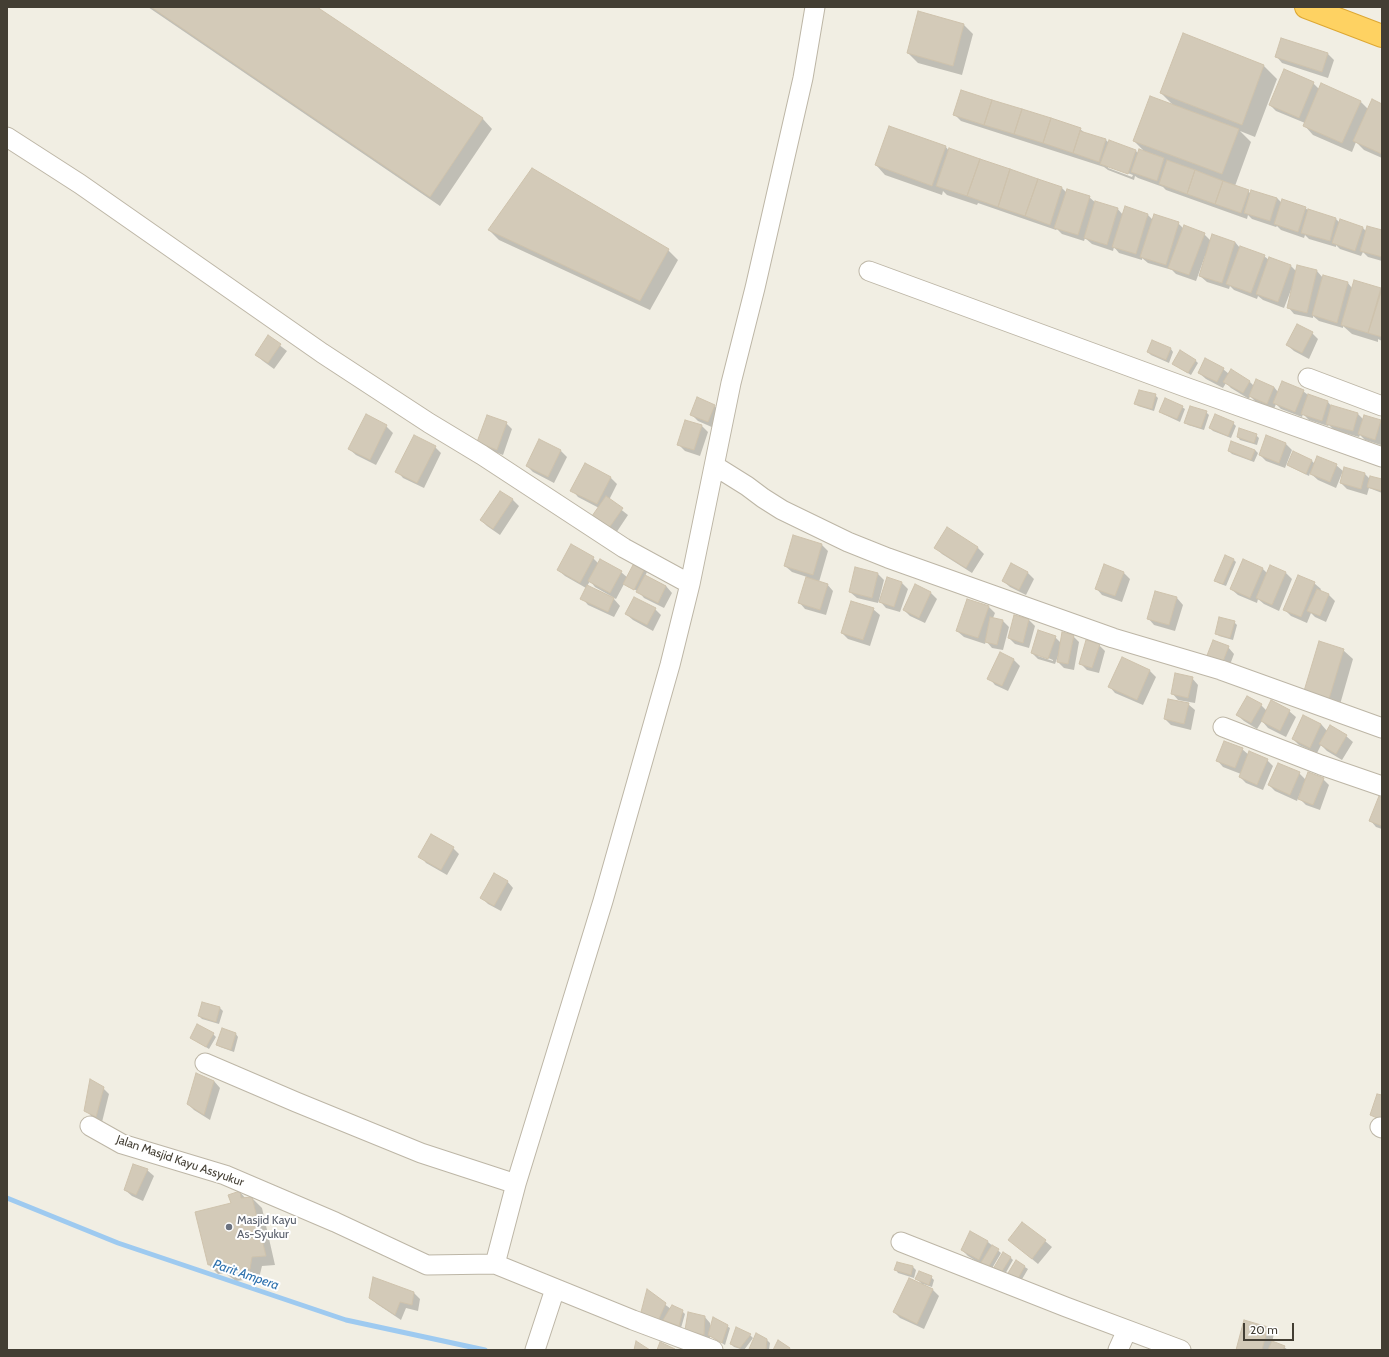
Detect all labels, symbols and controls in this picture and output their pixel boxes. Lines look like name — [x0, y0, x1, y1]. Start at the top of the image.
street label: Jalan Masjid Kayu Assyukur — [114, 1132, 246, 1190]
place label: Masjid Kayu As-Syukur — [237, 1213, 297, 1241]
marker: Masjid Kayu As-Syukur — [224, 1222, 234, 1232]
water label: Parit Ampera — [211, 1256, 281, 1294]
scale bar — [1245, 1315, 1296, 1341]
text: 20 m — [1250, 1322, 1278, 1337]

